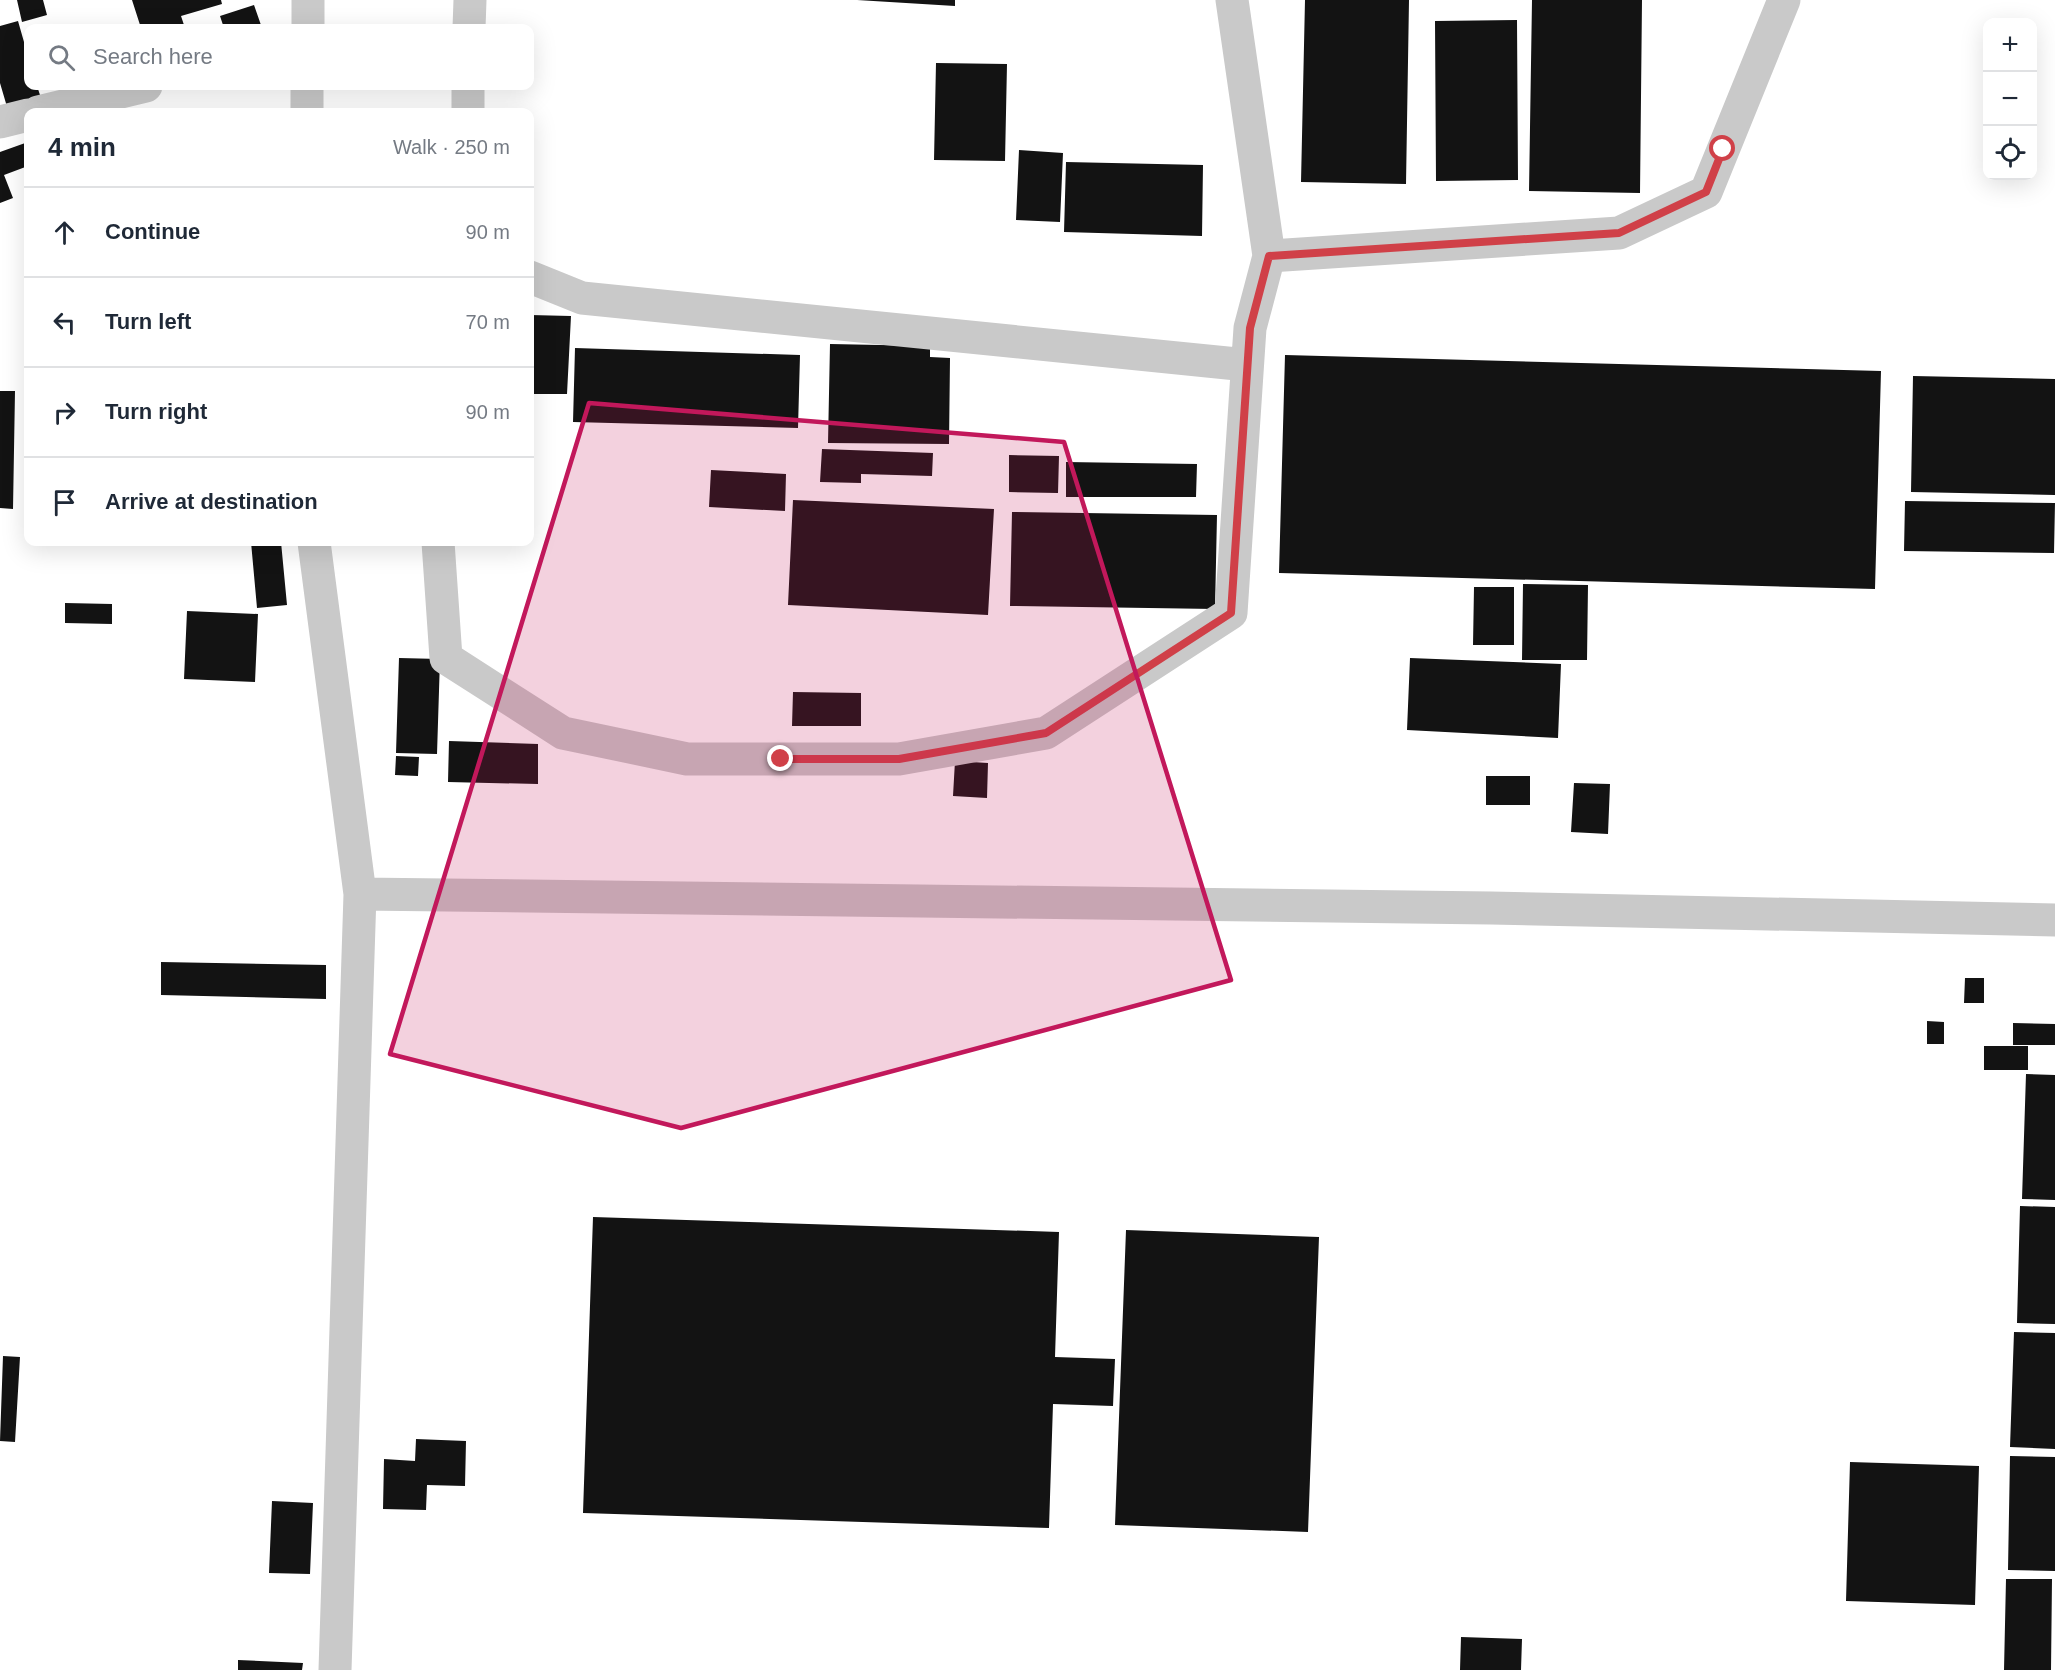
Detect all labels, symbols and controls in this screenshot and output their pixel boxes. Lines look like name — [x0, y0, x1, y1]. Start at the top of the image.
map controls — [1983, 18, 2037, 180]
button: + — [1983, 18, 2037, 72]
search box — [24, 24, 534, 90]
icon: search — [45, 41, 78, 74]
text: Search here — [93, 44, 213, 69]
button: − — [1983, 72, 2037, 126]
button: locate — [1983, 126, 2037, 180]
text: 4 min — [48, 132, 116, 162]
route start — [1709, 135, 1735, 161]
text: Walk · 250 m — [393, 136, 510, 158]
icon: ahead — [48, 216, 81, 249]
text: Continue — [105, 219, 200, 244]
text: 90 m — [466, 221, 510, 243]
icon: left — [48, 306, 81, 339]
text: Turn left — [105, 309, 191, 334]
text: 70 m — [466, 311, 510, 333]
icon: right — [48, 396, 81, 429]
text: Turn right — [105, 399, 207, 424]
text: 90 m — [466, 401, 510, 423]
icon: arrive — [48, 486, 81, 519]
text: Arrive at destination — [105, 489, 318, 514]
route end — [767, 745, 793, 771]

